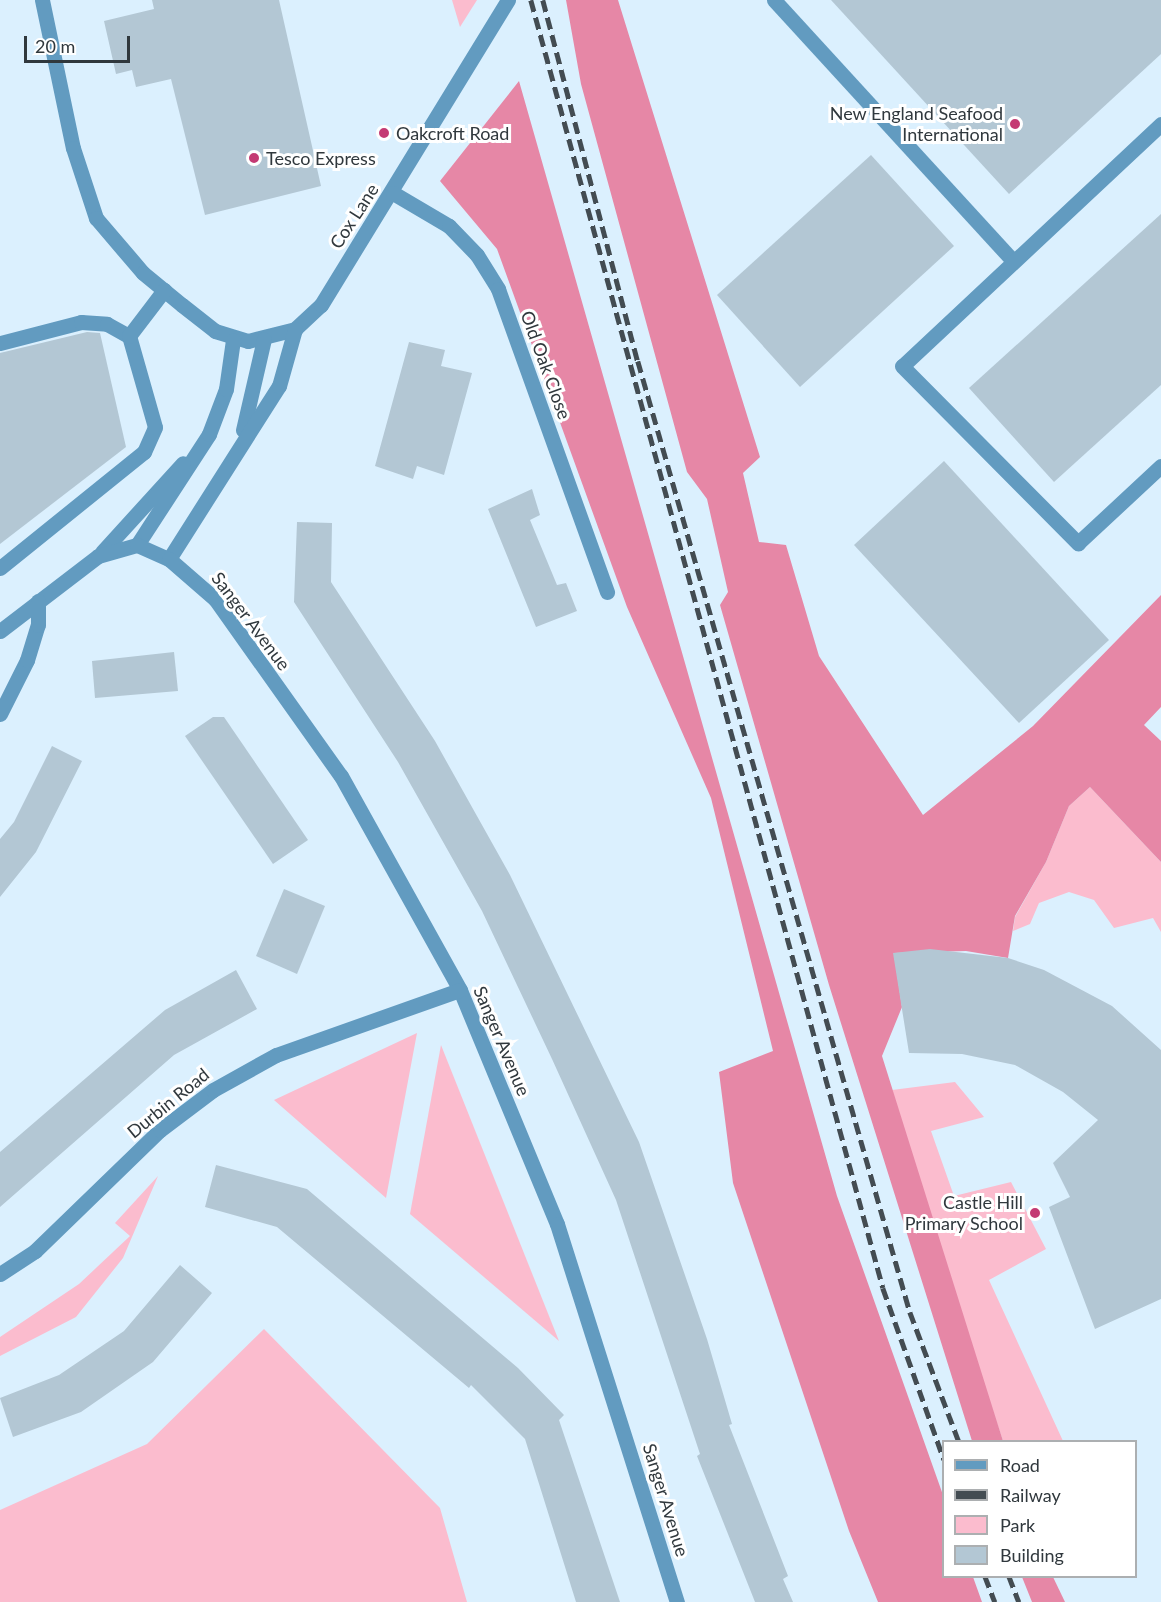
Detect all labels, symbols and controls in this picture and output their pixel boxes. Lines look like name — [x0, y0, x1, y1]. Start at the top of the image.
scale bar — [27, 24, 134, 62]
text: 20 m — [35, 35, 75, 57]
place label: New England Seafood International — [829, 103, 1003, 146]
marker: New England Seafood International — [1008, 117, 1022, 131]
place label: Oakcroft Road — [396, 122, 509, 144]
marker: Oakcroft Road — [377, 126, 391, 140]
place label: Tesco Express — [266, 147, 376, 169]
marker: Tesco Express — [247, 151, 261, 165]
street label: Cox Lane — [325, 180, 383, 252]
street label: Old Oak Close — [516, 308, 576, 422]
street label: Sanger Avenue — [207, 567, 295, 675]
street label: Sanger Avenue — [469, 982, 535, 1100]
street label: Durbin Road — [123, 1063, 213, 1143]
place label: Castle Hill Primary School — [904, 1192, 1023, 1234]
marker: Castle Hill Primary School — [1028, 1206, 1042, 1220]
street label: Sanger Avenue — [638, 1440, 694, 1560]
legend — [942, 1440, 1137, 1578]
text: Road — [1000, 1454, 1040, 1476]
text: Railway — [1000, 1484, 1061, 1506]
text: Park — [1000, 1514, 1035, 1536]
text: Building — [1000, 1544, 1064, 1566]

